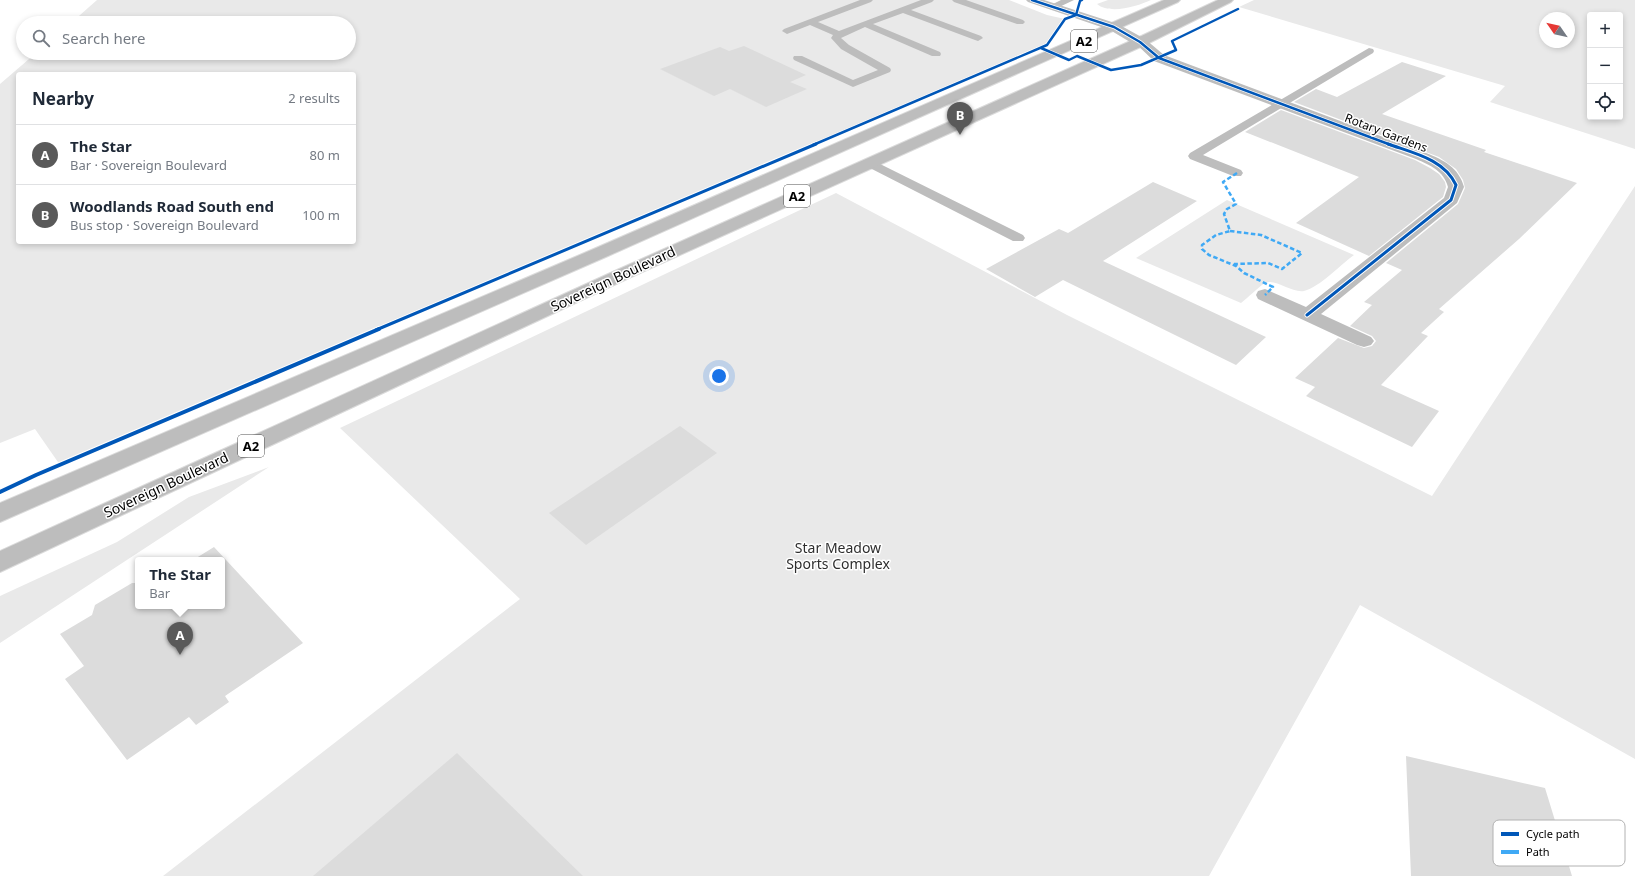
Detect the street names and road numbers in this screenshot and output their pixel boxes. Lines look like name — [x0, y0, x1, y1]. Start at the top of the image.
road number: A2 — [1071, 30, 1097, 52]
street label: Rotary Gardens — [1342, 109, 1430, 156]
road number: A2 — [784, 185, 810, 207]
street label: Sovereign Boulevard — [547, 241, 678, 316]
road number: A2 — [238, 435, 264, 457]
street label: Sovereign Boulevard — [100, 447, 231, 522]

